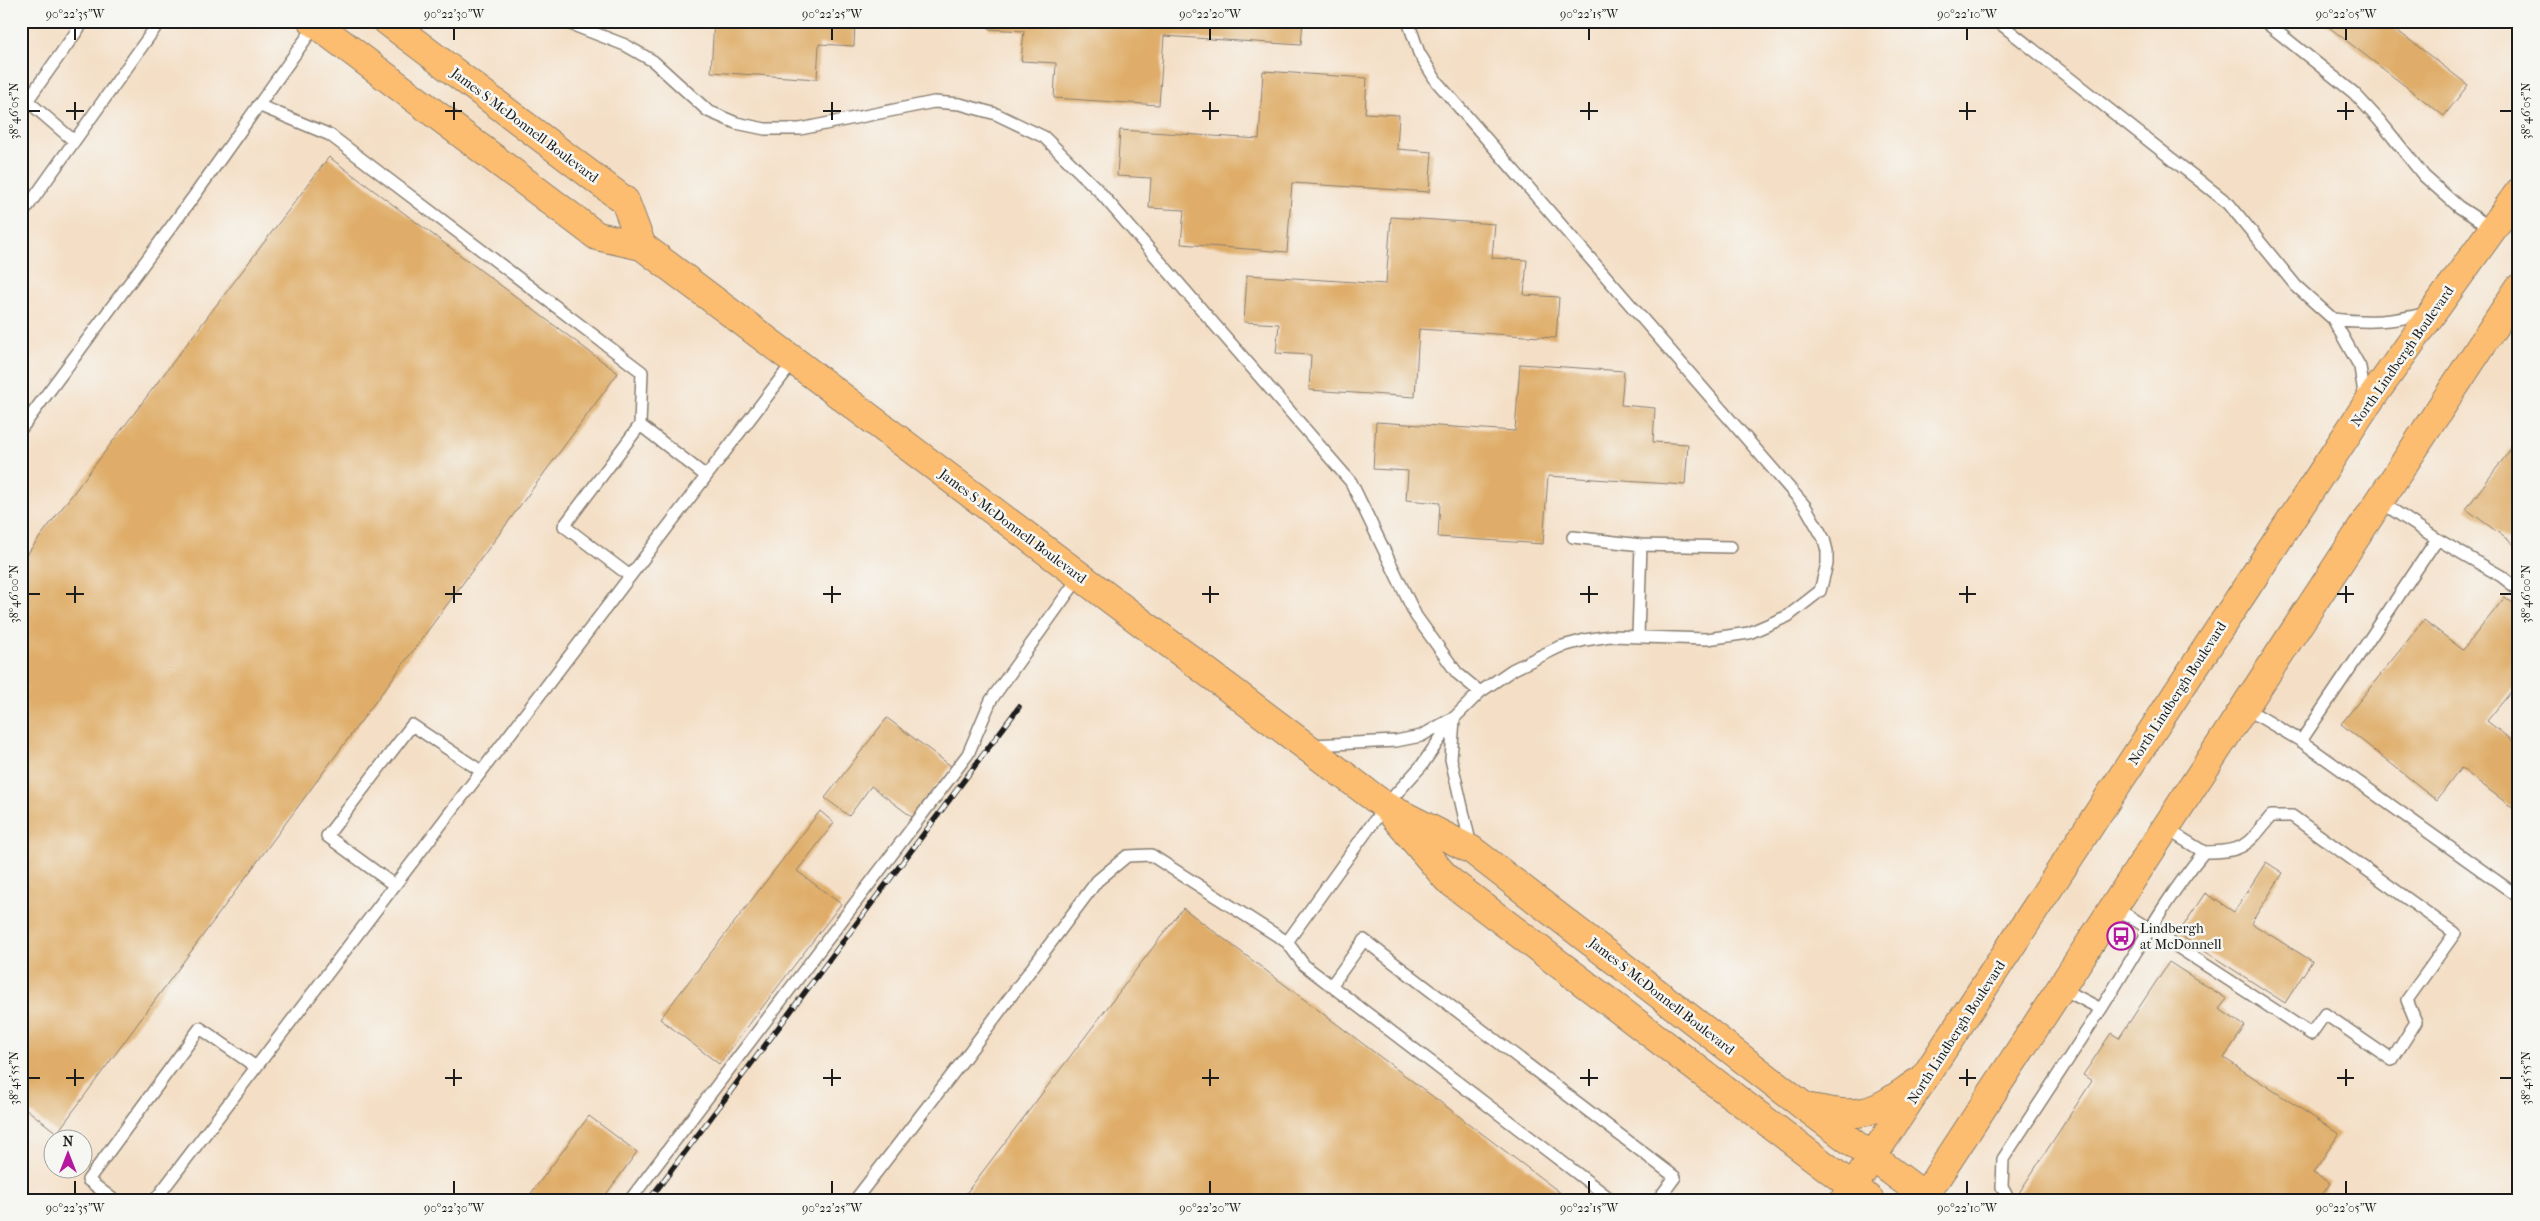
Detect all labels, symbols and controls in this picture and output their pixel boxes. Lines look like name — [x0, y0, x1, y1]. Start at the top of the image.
text: 90°22'35"W — [46, 7, 106, 21]
text: 90°22'30"W — [424, 7, 485, 21]
text: 90°22'25"W — [802, 7, 863, 21]
text: 90°22'20"W — [1179, 7, 1242, 21]
text: 90°22'15"W — [1560, 7, 1619, 21]
text: 90°22'10"W — [1937, 7, 1998, 21]
text: 90°22'05"W — [2316, 7, 2377, 21]
street label: James S McDonnell Boulevard — [447, 64, 602, 187]
text: 38°46'05"N — [7, 82, 21, 140]
text: 38°46'05"N — [2519, 82, 2533, 140]
street label: North Lindbergh Boulevard — [2347, 283, 2458, 430]
street label: James S McDonnell Boulevard — [935, 465, 1090, 588]
text: 38°46'00"N — [7, 565, 21, 623]
text: 38°46'00"N — [2519, 565, 2533, 623]
street label: North Lindbergh Boulevard — [2125, 618, 2230, 768]
place label: Lindbergh at McDonnell — [2140, 920, 2222, 953]
bus stop icon: Lindbergh at McDonnell — [2106, 921, 2136, 951]
street label: James S McDonnell Boulevard — [1585, 934, 1738, 1059]
street label: North Lindbergh Boulevard — [1904, 957, 2009, 1107]
text: 38°45'55"N — [7, 1051, 21, 1105]
text: 38°45'55"N — [2519, 1051, 2533, 1105]
north arrow — [42, 1128, 92, 1178]
text: N — [63, 1133, 74, 1150]
text: 90°22'35"W — [46, 1201, 106, 1215]
text: 90°22'30"W — [424, 1201, 485, 1215]
text: 90°22'25"W — [802, 1201, 863, 1215]
text: 90°22'20"W — [1179, 1201, 1242, 1215]
text: 90°22'15"W — [1560, 1201, 1619, 1215]
text: 90°22'10"W — [1937, 1201, 1998, 1215]
text: 90°22'05"W — [2316, 1201, 2377, 1215]

